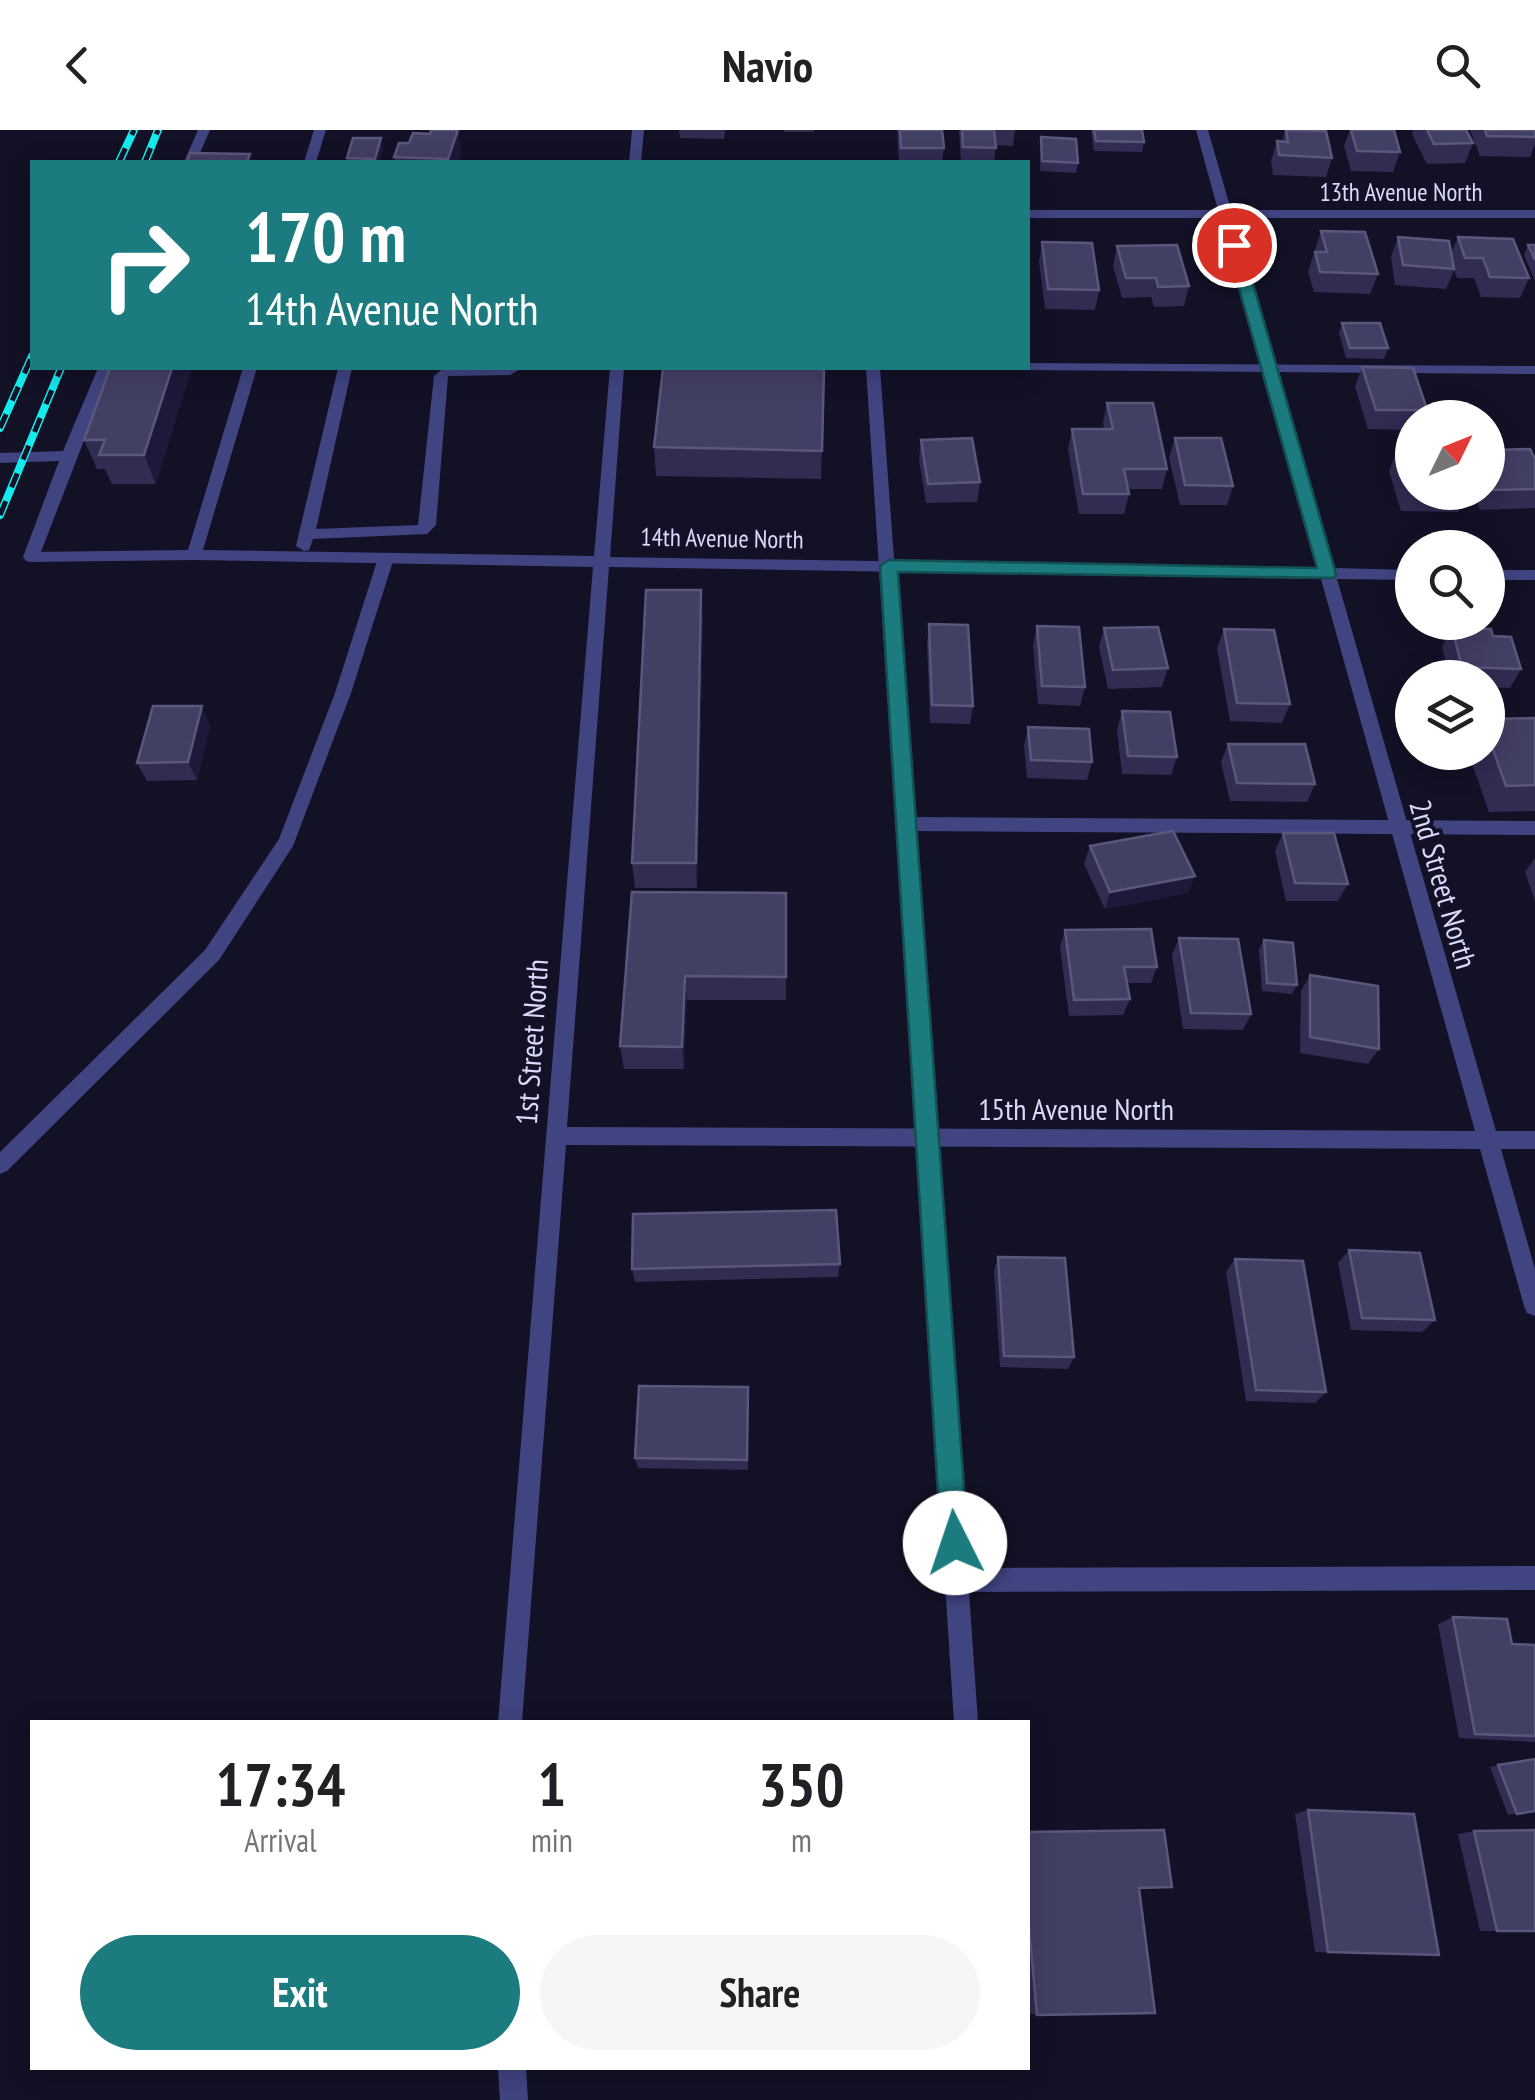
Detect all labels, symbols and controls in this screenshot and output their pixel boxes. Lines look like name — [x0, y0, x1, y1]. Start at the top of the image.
text: Navio — [722, 36, 813, 94]
icon: back — [50, 38, 105, 93]
icon: search — [1430, 38, 1485, 93]
street label: 13th Avenue North — [1319, 176, 1483, 208]
text: 170 m — [245, 191, 406, 281]
icon: right — [80, 200, 210, 330]
pin — [1192, 203, 1277, 288]
icon: arrive — [1207, 218, 1262, 273]
text: 14th Avenue North — [245, 279, 539, 337]
north arrow — [1395, 400, 1505, 510]
map controls — [1395, 400, 1505, 770]
street label: 14th Avenue North — [640, 521, 804, 555]
button: search — [1395, 530, 1505, 640]
button: layers — [1395, 660, 1505, 770]
street label: 2nd Street North — [1401, 795, 1487, 973]
street label: 1st Street North — [506, 958, 556, 1126]
street label: 15th Avenue North — [978, 1089, 1174, 1128]
position arrow — [903, 1491, 1007, 1595]
text: 17:34 — [216, 1745, 345, 1823]
text: 1 — [538, 1745, 566, 1823]
text: 350 — [758, 1745, 844, 1823]
text: Arrival — [244, 1819, 317, 1861]
text: min — [531, 1819, 573, 1861]
text: m — [791, 1819, 812, 1861]
button: Exit — [80, 1935, 520, 2050]
button: Share — [540, 1935, 980, 2050]

